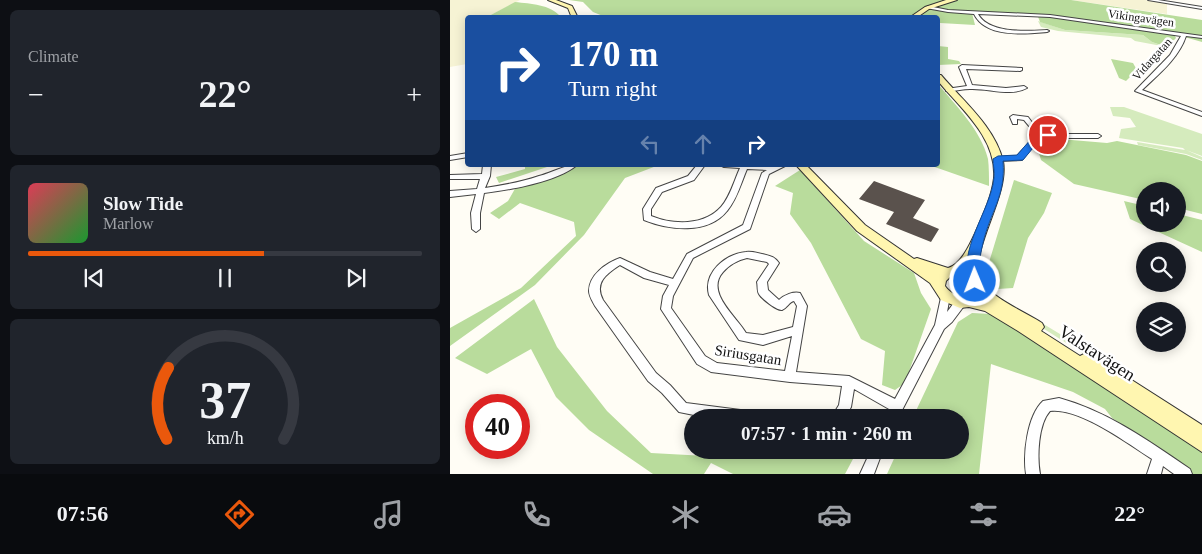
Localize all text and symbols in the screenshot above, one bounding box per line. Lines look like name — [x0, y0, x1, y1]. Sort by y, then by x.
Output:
street label: Vikingavägen — [1107, 6, 1175, 30]
icon: right — [485, 35, 550, 100]
text: 170 m — [568, 35, 658, 74]
street label: Vidargatan — [1129, 35, 1175, 83]
text: Climate — [28, 48, 79, 65]
text: 22° — [198, 73, 252, 115]
text: Turn right — [568, 76, 657, 101]
text: − — [28, 79, 44, 110]
text: + — [406, 79, 422, 110]
pin — [1027, 114, 1069, 156]
icon: arrive — [1034, 121, 1062, 149]
icon: left — [636, 130, 664, 158]
icon: ahead — [689, 130, 717, 158]
icon: right — [742, 130, 770, 158]
map controls — [1136, 182, 1186, 352]
button: sound — [1136, 182, 1186, 232]
text: Slow Tide — [103, 193, 183, 214]
text: Marlow — [103, 215, 154, 232]
button: search — [1136, 242, 1186, 292]
position arrow — [948, 254, 1000, 306]
icon: previous — [80, 264, 108, 292]
icon: pause — [211, 264, 239, 292]
icon: next — [342, 264, 370, 292]
button: layers — [1136, 302, 1186, 352]
street label: Valstavägen — [1055, 321, 1139, 385]
street label: Siriusgatan — [713, 342, 783, 368]
text: 37 — [199, 372, 251, 429]
speed limit sign: 40 — [465, 394, 530, 459]
text: 07:57 · 1 min · 260 m — [741, 423, 912, 444]
text: km/h — [207, 428, 243, 448]
icon: directions — [222, 497, 257, 532]
icon: music — [371, 497, 406, 532]
icon: phone — [519, 497, 554, 532]
icon: climate — [668, 497, 703, 532]
icon: car — [817, 497, 852, 532]
icon: filters — [966, 497, 1001, 532]
text: 07:56 — [57, 501, 108, 526]
text: 22° — [1114, 501, 1145, 526]

